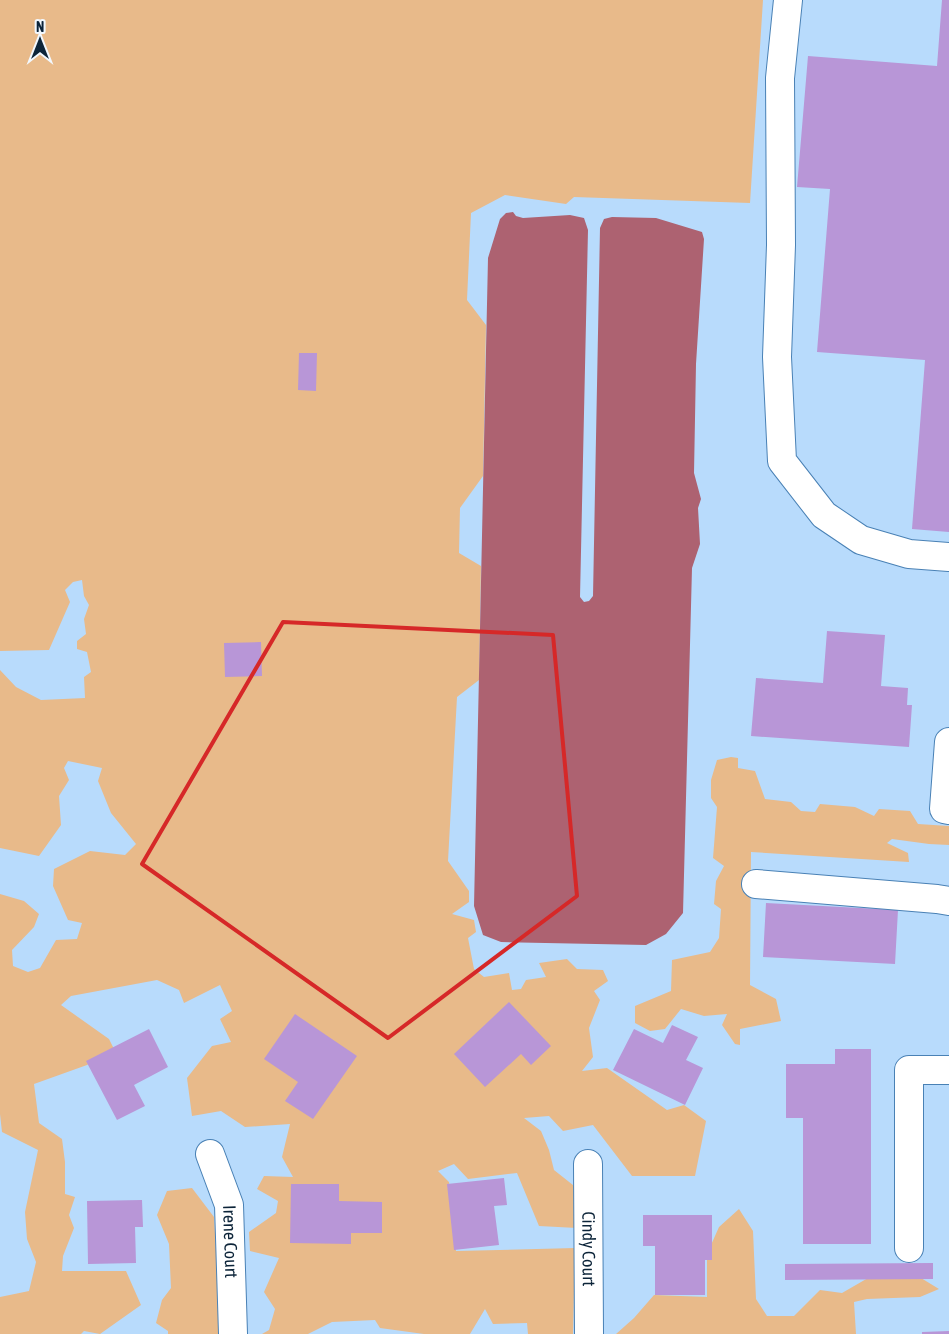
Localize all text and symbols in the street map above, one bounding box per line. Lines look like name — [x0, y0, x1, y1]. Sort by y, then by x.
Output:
north arrow — [15, 15, 65, 65]
text: N — [36, 19, 44, 35]
street label: Irene Court — [219, 1205, 242, 1278]
street label: Cindy Court — [578, 1211, 600, 1287]

